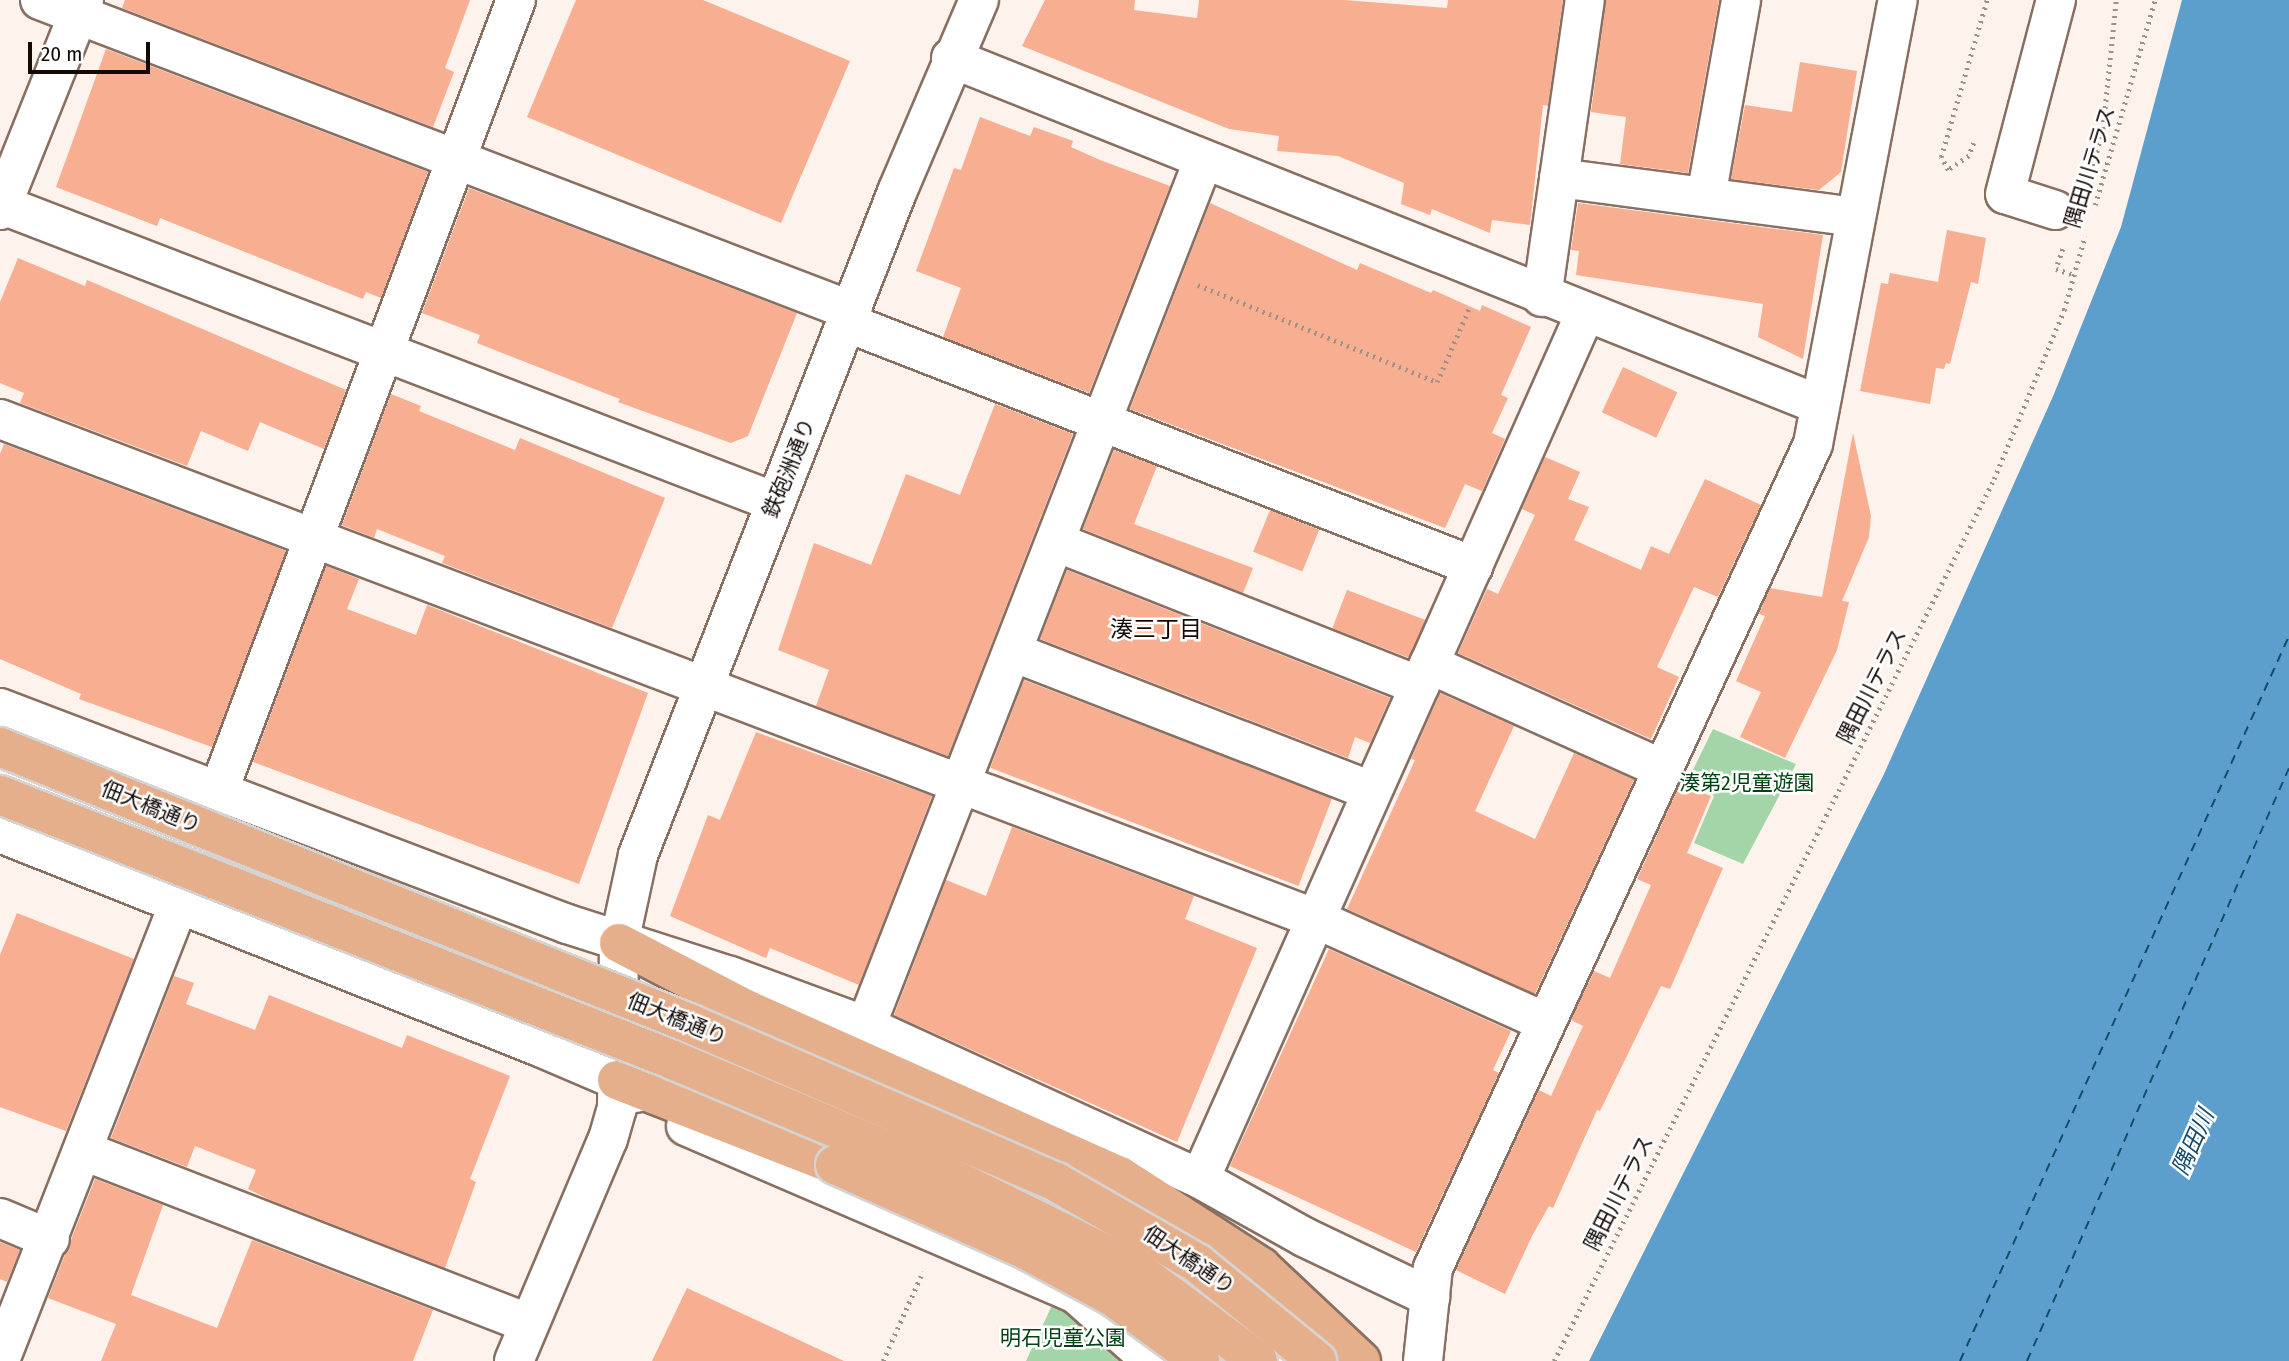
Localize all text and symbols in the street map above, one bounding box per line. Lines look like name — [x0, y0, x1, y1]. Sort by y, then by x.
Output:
scale bar — [32, 28, 154, 72]
text: 20 m — [41, 41, 82, 67]
street label: 隅田川テラス — [2060, 103, 2120, 231]
street label: 鉄砲洲通り — [758, 415, 820, 521]
district label: 湊三丁目 — [1110, 615, 1202, 643]
street label: 隅田川テラス — [1832, 624, 1912, 748]
park label: 湊第2児童遊園 — [1679, 770, 1815, 796]
street label: 佃大橋通り — [98, 776, 204, 838]
street label: 佃大橋通り — [624, 988, 730, 1050]
water label: 隅田川 — [2166, 1105, 2220, 1179]
street label: 隅田川テラス — [1579, 1131, 1659, 1255]
street label: 佃大橋通り — [1138, 1220, 1240, 1300]
park label: 明石児童公園 — [1000, 1325, 1126, 1351]

